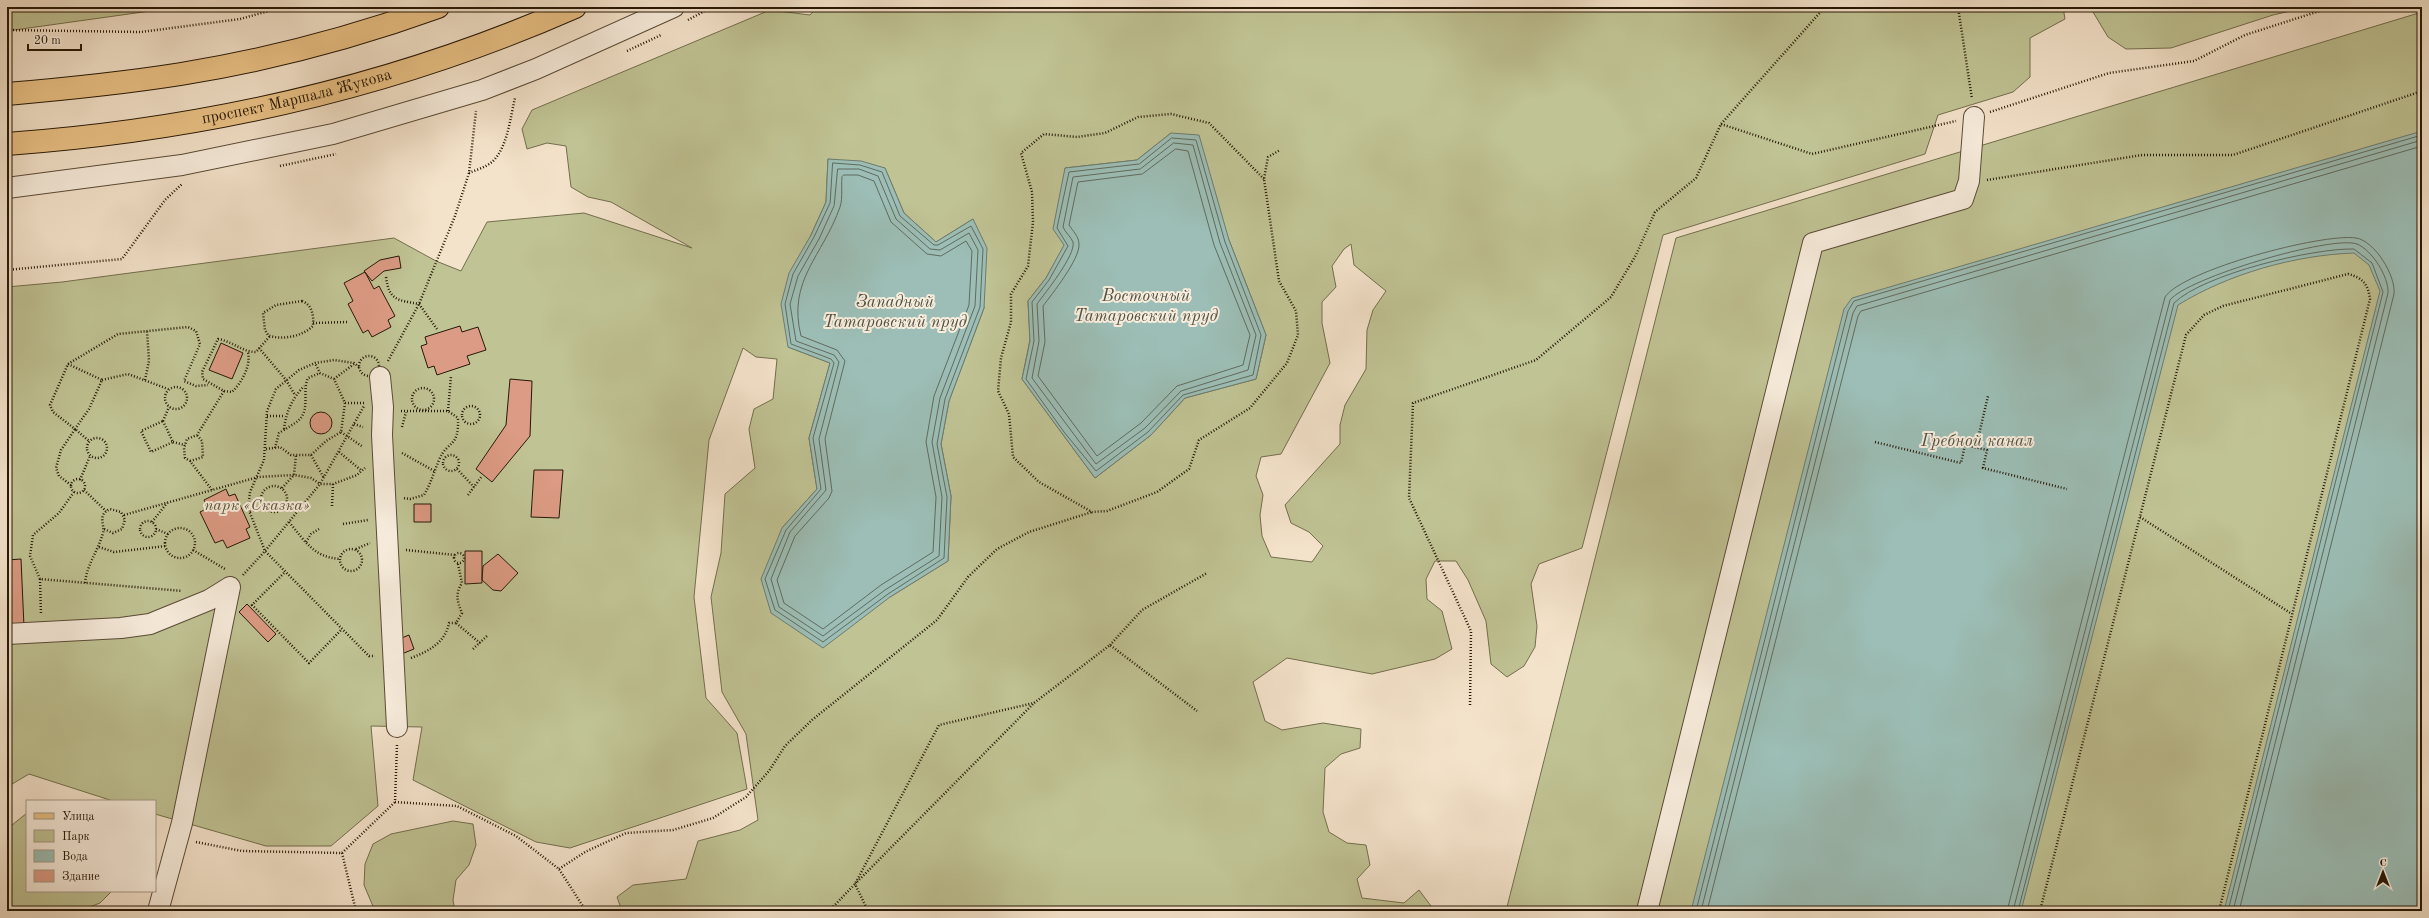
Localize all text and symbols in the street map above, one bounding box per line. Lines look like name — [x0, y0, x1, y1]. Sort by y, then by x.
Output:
scale bar — [28, 26, 81, 52]
text: 20 m — [34, 35, 61, 47]
street label: проспект Маршала Жукова — [201, 67, 394, 128]
water label: Восточный Татаровский пруд — [1074, 288, 1218, 325]
water label: Западный Татаровский пруд — [823, 293, 967, 331]
water label: Гребной канал — [1920, 433, 2033, 450]
park label: парк «Сказка» — [204, 498, 310, 514]
legend — [26, 800, 156, 892]
text: Улица — [62, 811, 95, 823]
text: Парк — [62, 831, 90, 843]
text: Вода — [62, 851, 88, 863]
north arrow — [2363, 852, 2403, 892]
text: С — [2379, 858, 2387, 869]
text: Здание — [62, 871, 100, 883]

